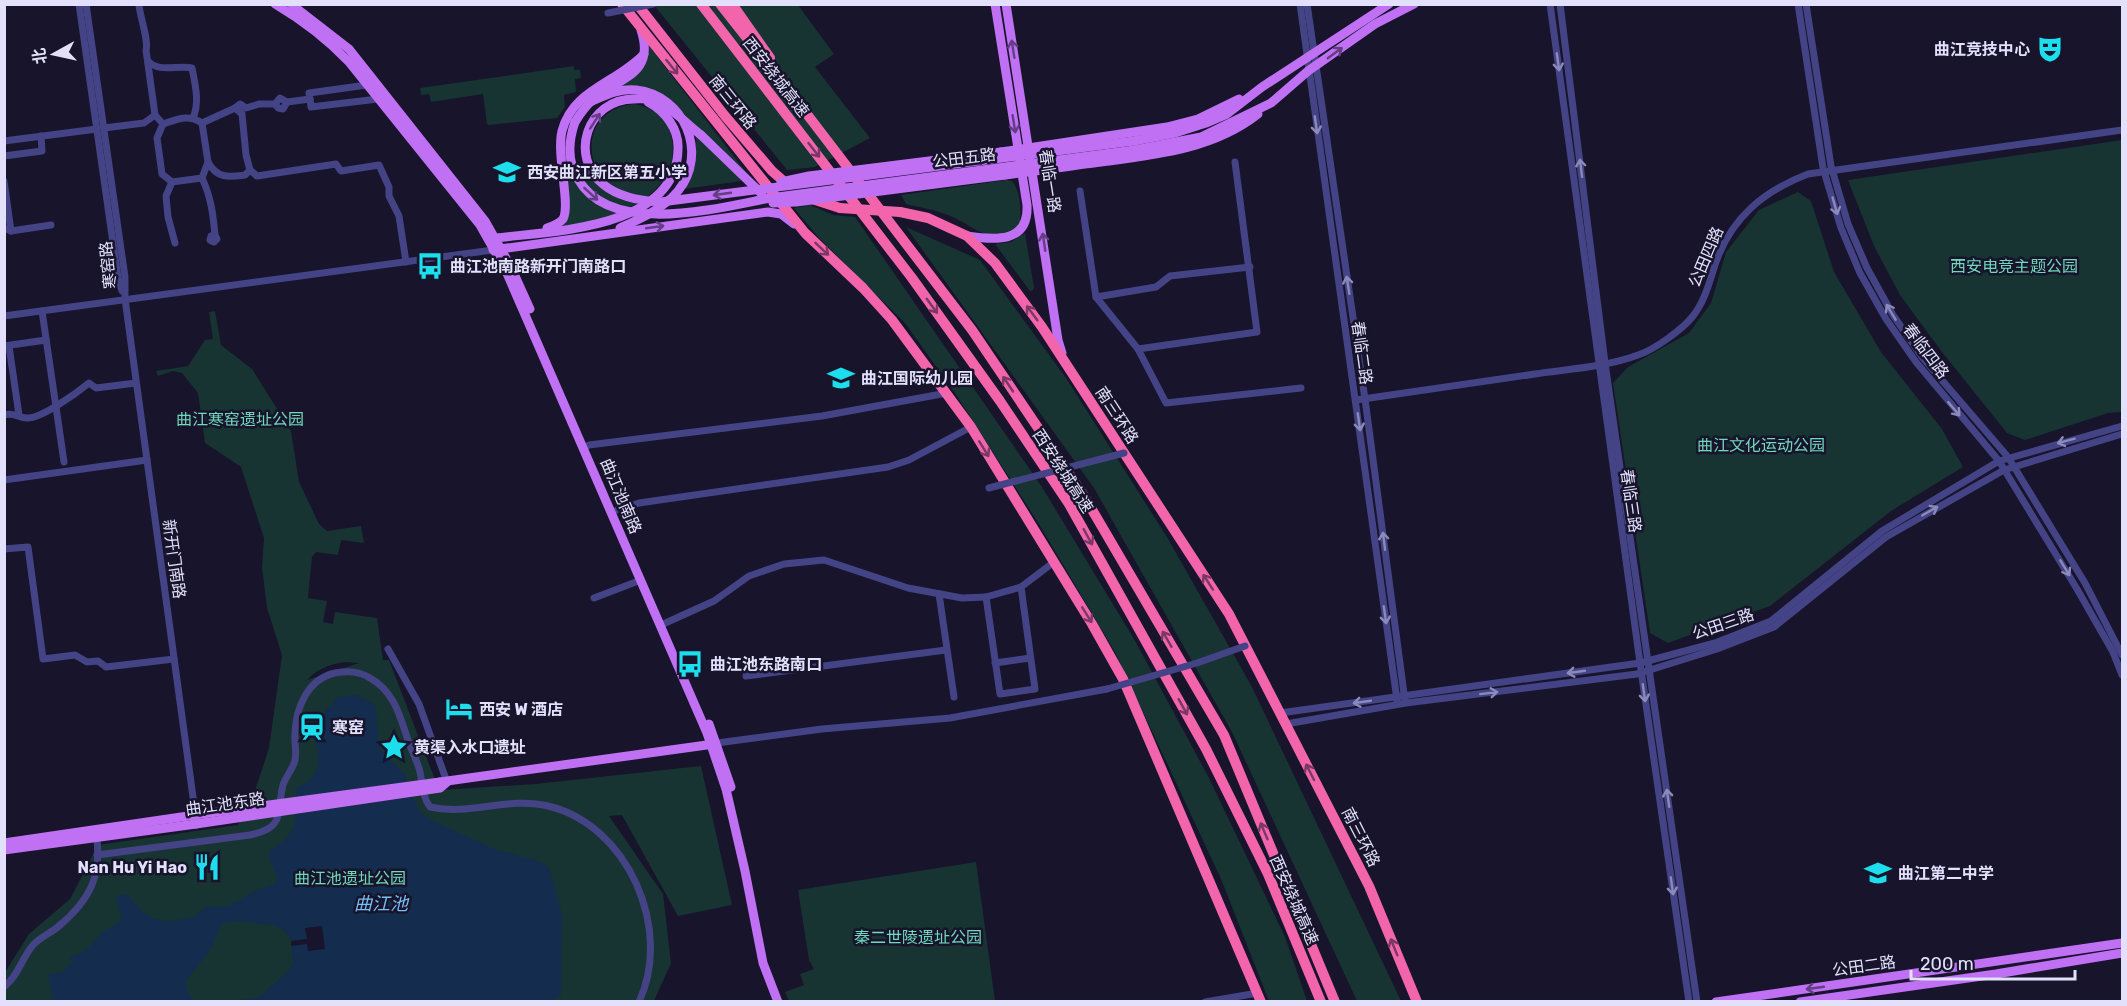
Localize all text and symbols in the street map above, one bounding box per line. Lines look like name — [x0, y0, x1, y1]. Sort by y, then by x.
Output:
north arrow — [24, 24, 84, 84]
street label: 西安绕城高速 — [739, 33, 813, 121]
theatre icon: 曲江竞技中心 — [2035, 34, 2065, 64]
one-way arrow — [1008, 40, 1019, 60]
place label: 曲江竞技中心 — [1934, 40, 2030, 59]
one-way arrow — [1326, 46, 1342, 59]
text: 北 — [29, 47, 50, 65]
one-way arrow — [1553, 52, 1564, 72]
one-way arrow — [665, 58, 678, 74]
street label: 南三环路 — [705, 71, 761, 133]
one-way arrow — [588, 112, 601, 129]
one-way arrow — [1009, 114, 1020, 134]
one-way arrow — [1311, 114, 1322, 134]
one-way arrow — [808, 142, 821, 158]
street label: 公田五路 — [931, 145, 997, 171]
street label: 春临一路 — [1036, 148, 1064, 214]
school or university icon: 西安曲江新区第五小学 — [492, 157, 522, 187]
one-way arrow — [1575, 159, 1586, 179]
place label: 西安曲江新区第五小学 — [527, 163, 687, 182]
one-way arrow — [583, 187, 598, 201]
one-way arrow — [712, 188, 732, 199]
one-way arrow — [1829, 197, 1841, 216]
one-way arrow — [645, 221, 664, 232]
street label: 公田四路 — [1685, 224, 1727, 290]
one-way arrow — [1039, 232, 1050, 252]
street label: 寒窑路 — [96, 240, 120, 290]
one-way arrow — [815, 242, 830, 257]
bus stop icon: 曲江池南路新开门南路口 — [415, 251, 445, 281]
place label: 曲江池南路新开门南路口 — [450, 257, 626, 276]
park label: 西安电竞主题公园 — [1950, 257, 2078, 276]
one-way arrow — [1343, 276, 1354, 296]
one-way arrow — [926, 297, 938, 313]
one-way arrow — [1885, 304, 1897, 321]
one-way arrow — [1026, 306, 1038, 322]
street label: 春临二路 — [1348, 320, 1376, 386]
street label: 春临四路 — [1899, 320, 1953, 382]
school or university icon: 曲江国际幼儿园 — [826, 363, 856, 393]
place label: 曲江国际幼儿园 — [861, 369, 973, 388]
one-way arrow — [1002, 377, 1014, 393]
street label: 南三环路 — [1092, 383, 1142, 447]
one-way arrow — [1947, 401, 1961, 416]
park label: 曲江寒窑遗址公园 — [176, 410, 304, 429]
one-way arrow — [1353, 411, 1364, 431]
street label: 西安绕城高速 — [1029, 426, 1097, 516]
park label: 曲江文化运动公园 — [1697, 436, 1825, 455]
one-way arrow — [2057, 436, 2076, 448]
one-way arrow — [979, 440, 991, 457]
street label: 曲江池南路 — [597, 455, 645, 537]
street label: 春临三路 — [1617, 468, 1645, 534]
one-way arrow — [1921, 505, 1938, 517]
street label: 新开门南路 — [159, 518, 189, 600]
one-way arrow — [1082, 528, 1094, 545]
one-way arrow — [1378, 532, 1389, 551]
one-way arrow — [2058, 560, 2071, 577]
one-way arrow — [1202, 574, 1214, 590]
one-way arrow — [1380, 605, 1391, 624]
street label: 公田三路 — [1690, 605, 1756, 643]
one-way arrow — [1081, 606, 1093, 623]
one-way arrow — [1161, 631, 1173, 648]
bus stop icon: 曲江池东路南口 — [675, 649, 705, 679]
place label: 曲江池东路南口 — [710, 655, 822, 674]
one-way arrow — [1566, 666, 1586, 677]
one-way arrow — [1639, 682, 1650, 702]
one-way arrow — [1479, 687, 1499, 698]
hotel icon: 西安 W 酒店 — [444, 694, 474, 724]
one-way arrow — [1352, 697, 1372, 708]
one-way arrow — [1177, 698, 1189, 715]
place label: 西安 W 酒店 — [479, 700, 563, 719]
station icon: 寒窑 — [297, 712, 327, 742]
place label: 寒窑 — [332, 718, 364, 737]
place icon: 黄渠入水口遗址 — [379, 732, 409, 762]
place label: 黄渠入水口遗址 — [414, 738, 526, 757]
one-way arrow — [1304, 763, 1316, 781]
street label: 曲江池东路 — [184, 789, 266, 819]
one-way arrow — [1662, 789, 1673, 809]
street label: 南三环路 — [1338, 804, 1384, 870]
one-way arrow — [1258, 823, 1269, 841]
restaurant icon: Nan Hu Yi Hao — [192, 852, 222, 882]
street label: 西安绕城高速 — [1266, 852, 1322, 948]
place label: Nan Hu Yi Hao — [78, 858, 187, 877]
school or university icon: 曲江第二中学 — [1863, 858, 1893, 888]
place label: 曲江第二中学 — [1898, 864, 1994, 883]
park label: 曲江池遗址公园 — [294, 869, 406, 888]
one-way arrow — [1667, 875, 1678, 895]
water label: 曲江池 — [354, 893, 410, 915]
park label: 秦二世陵遗址公园 — [854, 928, 982, 947]
one-way arrow — [1388, 939, 1399, 957]
scale bar — [1911, 943, 2074, 981]
street label: 公田二路 — [1831, 952, 1897, 980]
text: 200 m — [1920, 953, 1974, 975]
one-way arrow — [1806, 983, 1826, 994]

